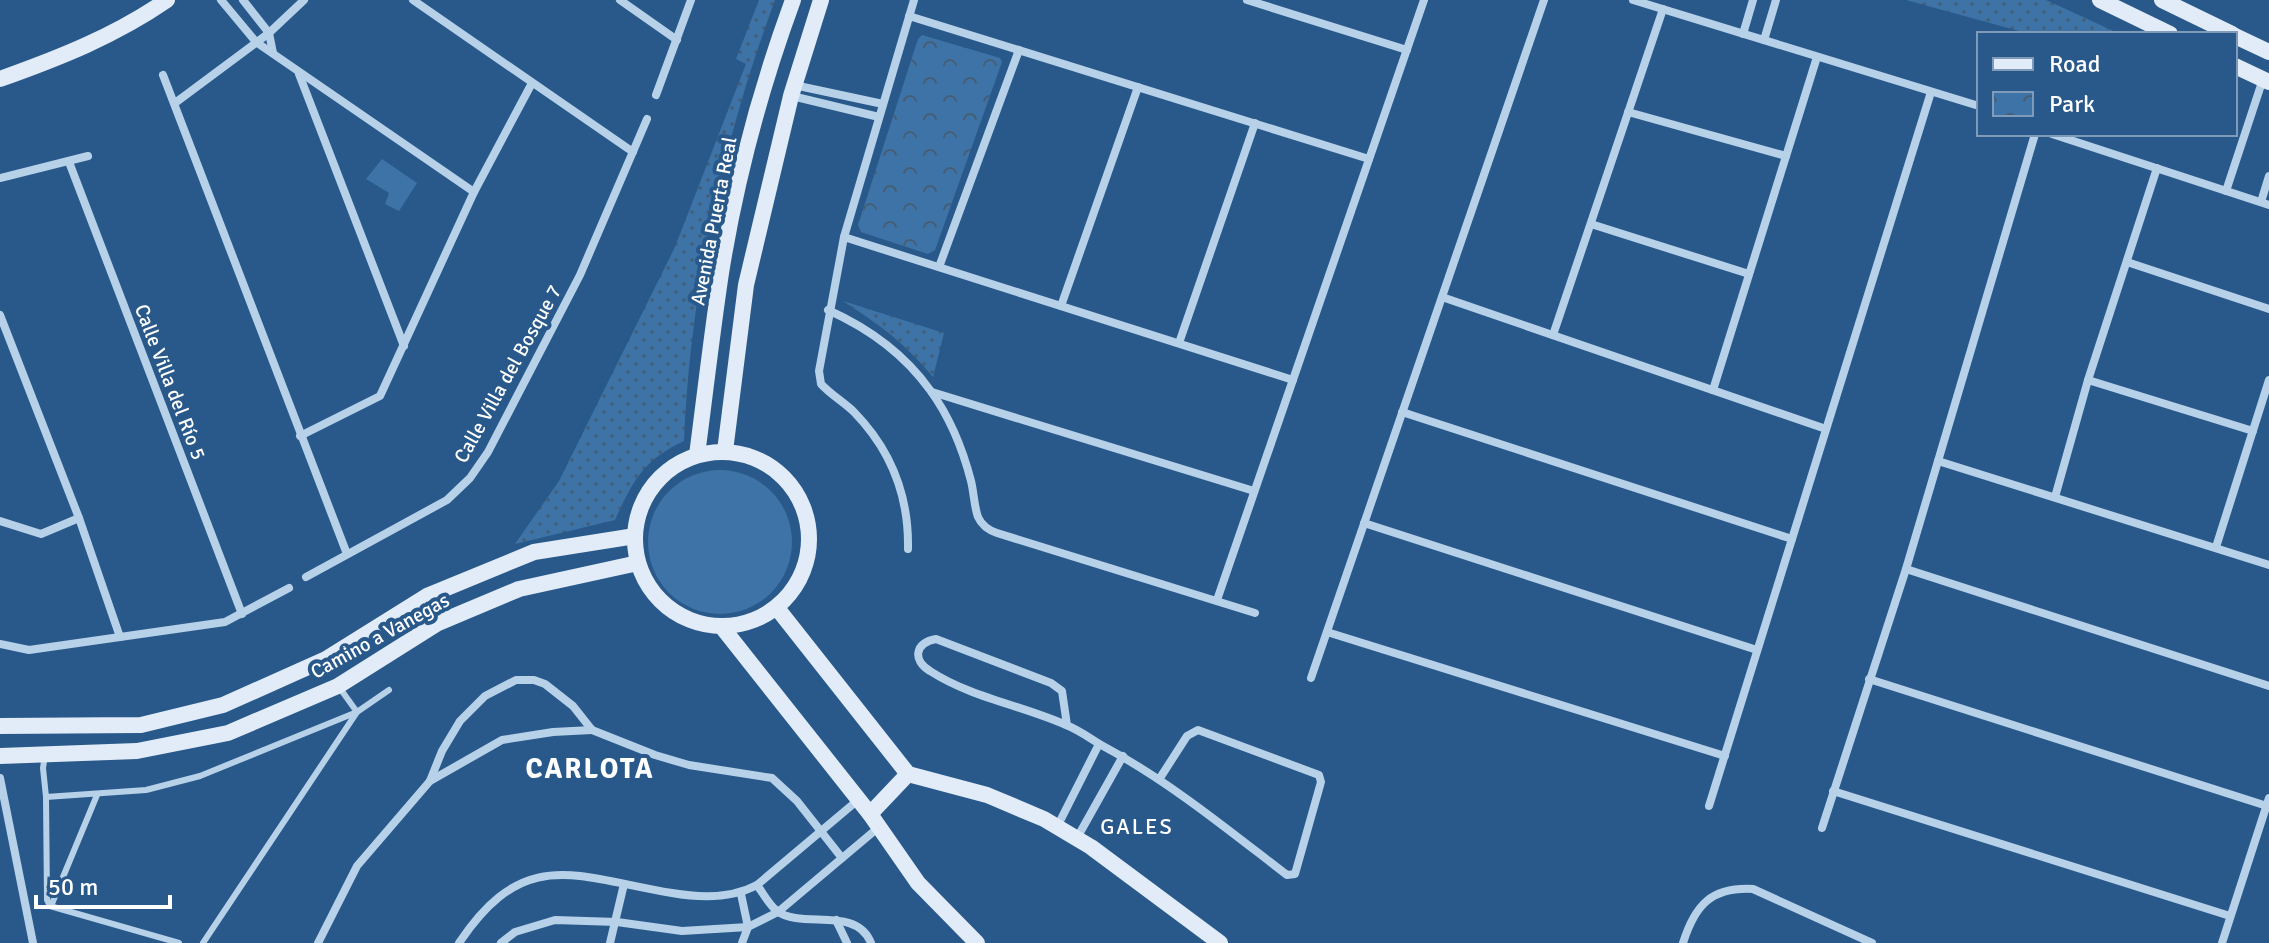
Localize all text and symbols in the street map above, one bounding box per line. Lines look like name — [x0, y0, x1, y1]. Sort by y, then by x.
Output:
legend — [1977, 32, 2237, 136]
text: Road — [2049, 49, 2100, 79]
text: Park — [2049, 89, 2095, 119]
street label: Avenida Puerta Real — [685, 134, 743, 307]
street label: Calle Villa del Bosque 7 — [449, 281, 567, 467]
street label: Calle Villa del Río 5 — [129, 301, 211, 463]
street label: Camino a Vanegas — [306, 587, 454, 684]
district label: CARLOTA — [525, 752, 655, 786]
district label: GALES — [1100, 813, 1174, 840]
scale bar — [36, 859, 170, 909]
text: 50 m — [48, 872, 98, 902]

